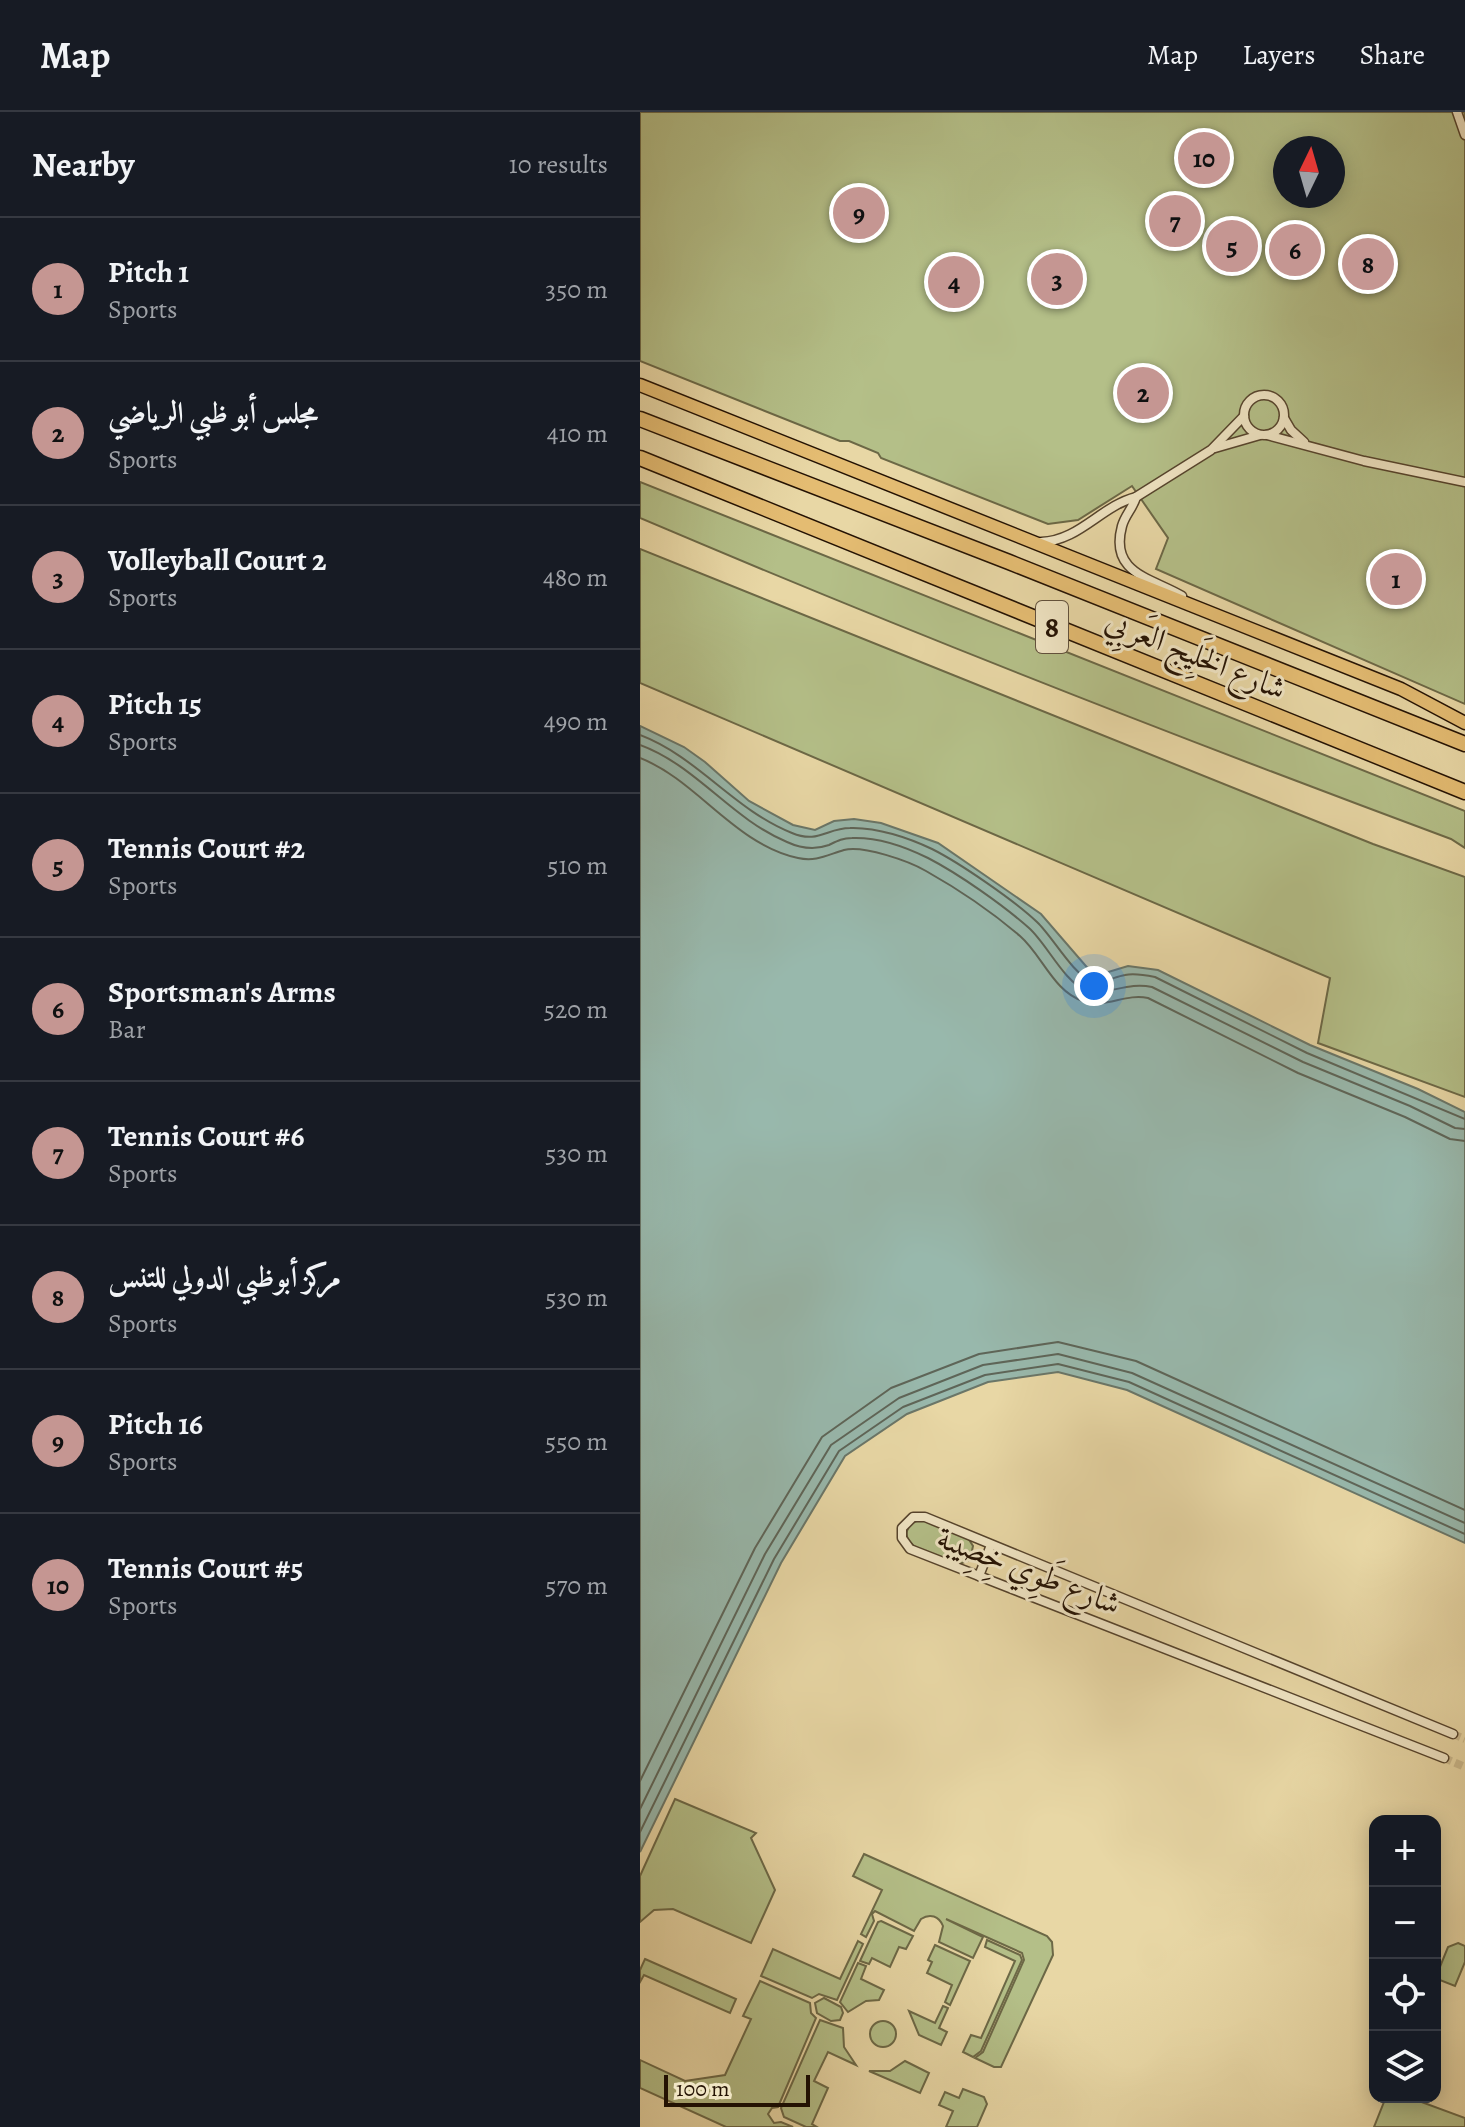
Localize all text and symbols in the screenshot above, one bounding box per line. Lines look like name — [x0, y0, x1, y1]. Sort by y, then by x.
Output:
text: Map — [40, 29, 110, 81]
text: Map — [1147, 36, 1198, 74]
text: Layers — [1242, 36, 1315, 74]
text: Share — [1359, 36, 1425, 74]
pin: 10 — [1178, 128, 1230, 188]
north arrow — [1273, 136, 1345, 208]
text: Nearby — [32, 141, 135, 188]
text: 10 results — [509, 147, 608, 182]
pin: 9 — [833, 183, 885, 243]
pin: 7 — [1149, 191, 1201, 251]
pin: 5 — [1206, 216, 1258, 276]
pin: 6 — [1269, 220, 1321, 280]
pin: 8 — [1342, 234, 1394, 294]
pin: 3 — [1031, 249, 1083, 309]
text: Pitch 1 — [108, 252, 189, 292]
pin: 4 — [928, 252, 980, 312]
text: 1 — [53, 272, 63, 307]
text: 350 m — [545, 272, 608, 307]
text: Sports — [108, 292, 177, 327]
pin: 2 — [1117, 363, 1169, 423]
text: مجلس أبو ظبي الرياضي — [108, 393, 318, 433]
text: 2 — [52, 416, 64, 451]
text: 410 m — [547, 416, 608, 451]
text: Sports — [108, 442, 177, 477]
text: Volleyball Court 2 — [108, 540, 326, 580]
pin: 1 — [1370, 549, 1422, 609]
text: 3 — [52, 560, 64, 595]
text: 480 m — [543, 560, 608, 595]
text: Sports — [108, 580, 177, 615]
street label: شارع الخَلِيج العَربِي — [1096, 597, 1293, 717]
road number: 8 — [1036, 601, 1068, 653]
text: Pitch 15 — [108, 684, 202, 724]
text: 4 — [52, 704, 64, 739]
text: 490 m — [544, 704, 608, 739]
text: Sports — [108, 724, 177, 759]
text: Tennis Court #2 — [108, 828, 305, 868]
text: 5 — [52, 848, 64, 883]
text: 510 m — [547, 848, 608, 883]
text: Sports — [108, 868, 177, 903]
your location — [1074, 966, 1114, 1006]
text: Sportsman's Arms — [108, 972, 336, 1012]
text: 6 — [52, 992, 64, 1027]
text: 520 m — [544, 992, 608, 1027]
text: Bar — [108, 1012, 146, 1047]
text: Tennis Court #6 — [108, 1116, 305, 1156]
text: 7 — [52, 1136, 64, 1171]
text: 530 m — [545, 1136, 608, 1171]
text: Sports — [108, 1156, 177, 1191]
text: مركز أبوظبي الدولي للتنس — [108, 1257, 341, 1297]
text: 8 — [52, 1280, 64, 1315]
text: 530 m — [545, 1280, 608, 1315]
text: Sports — [108, 1306, 177, 1341]
text: Pitch 16 — [108, 1404, 203, 1444]
text: 9 — [52, 1424, 64, 1459]
text: 550 m — [545, 1424, 608, 1459]
text: Sports — [108, 1444, 177, 1479]
street label: شارع طَوِي خِصِيبة — [929, 1514, 1128, 1630]
text: Tennis Court #5 — [108, 1548, 303, 1588]
text: 10 — [47, 1568, 69, 1603]
text: 570 m — [545, 1568, 608, 1603]
text: Sports — [108, 1588, 177, 1623]
map controls — [1369, 1815, 1441, 2103]
button: + — [1369, 1815, 1441, 1887]
button: − — [1369, 1887, 1441, 1959]
button: locate — [1369, 1959, 1441, 2031]
button: layers — [1369, 2031, 1441, 2103]
scale bar — [664, 2071, 810, 2107]
text: 100 m — [676, 2074, 730, 2104]

